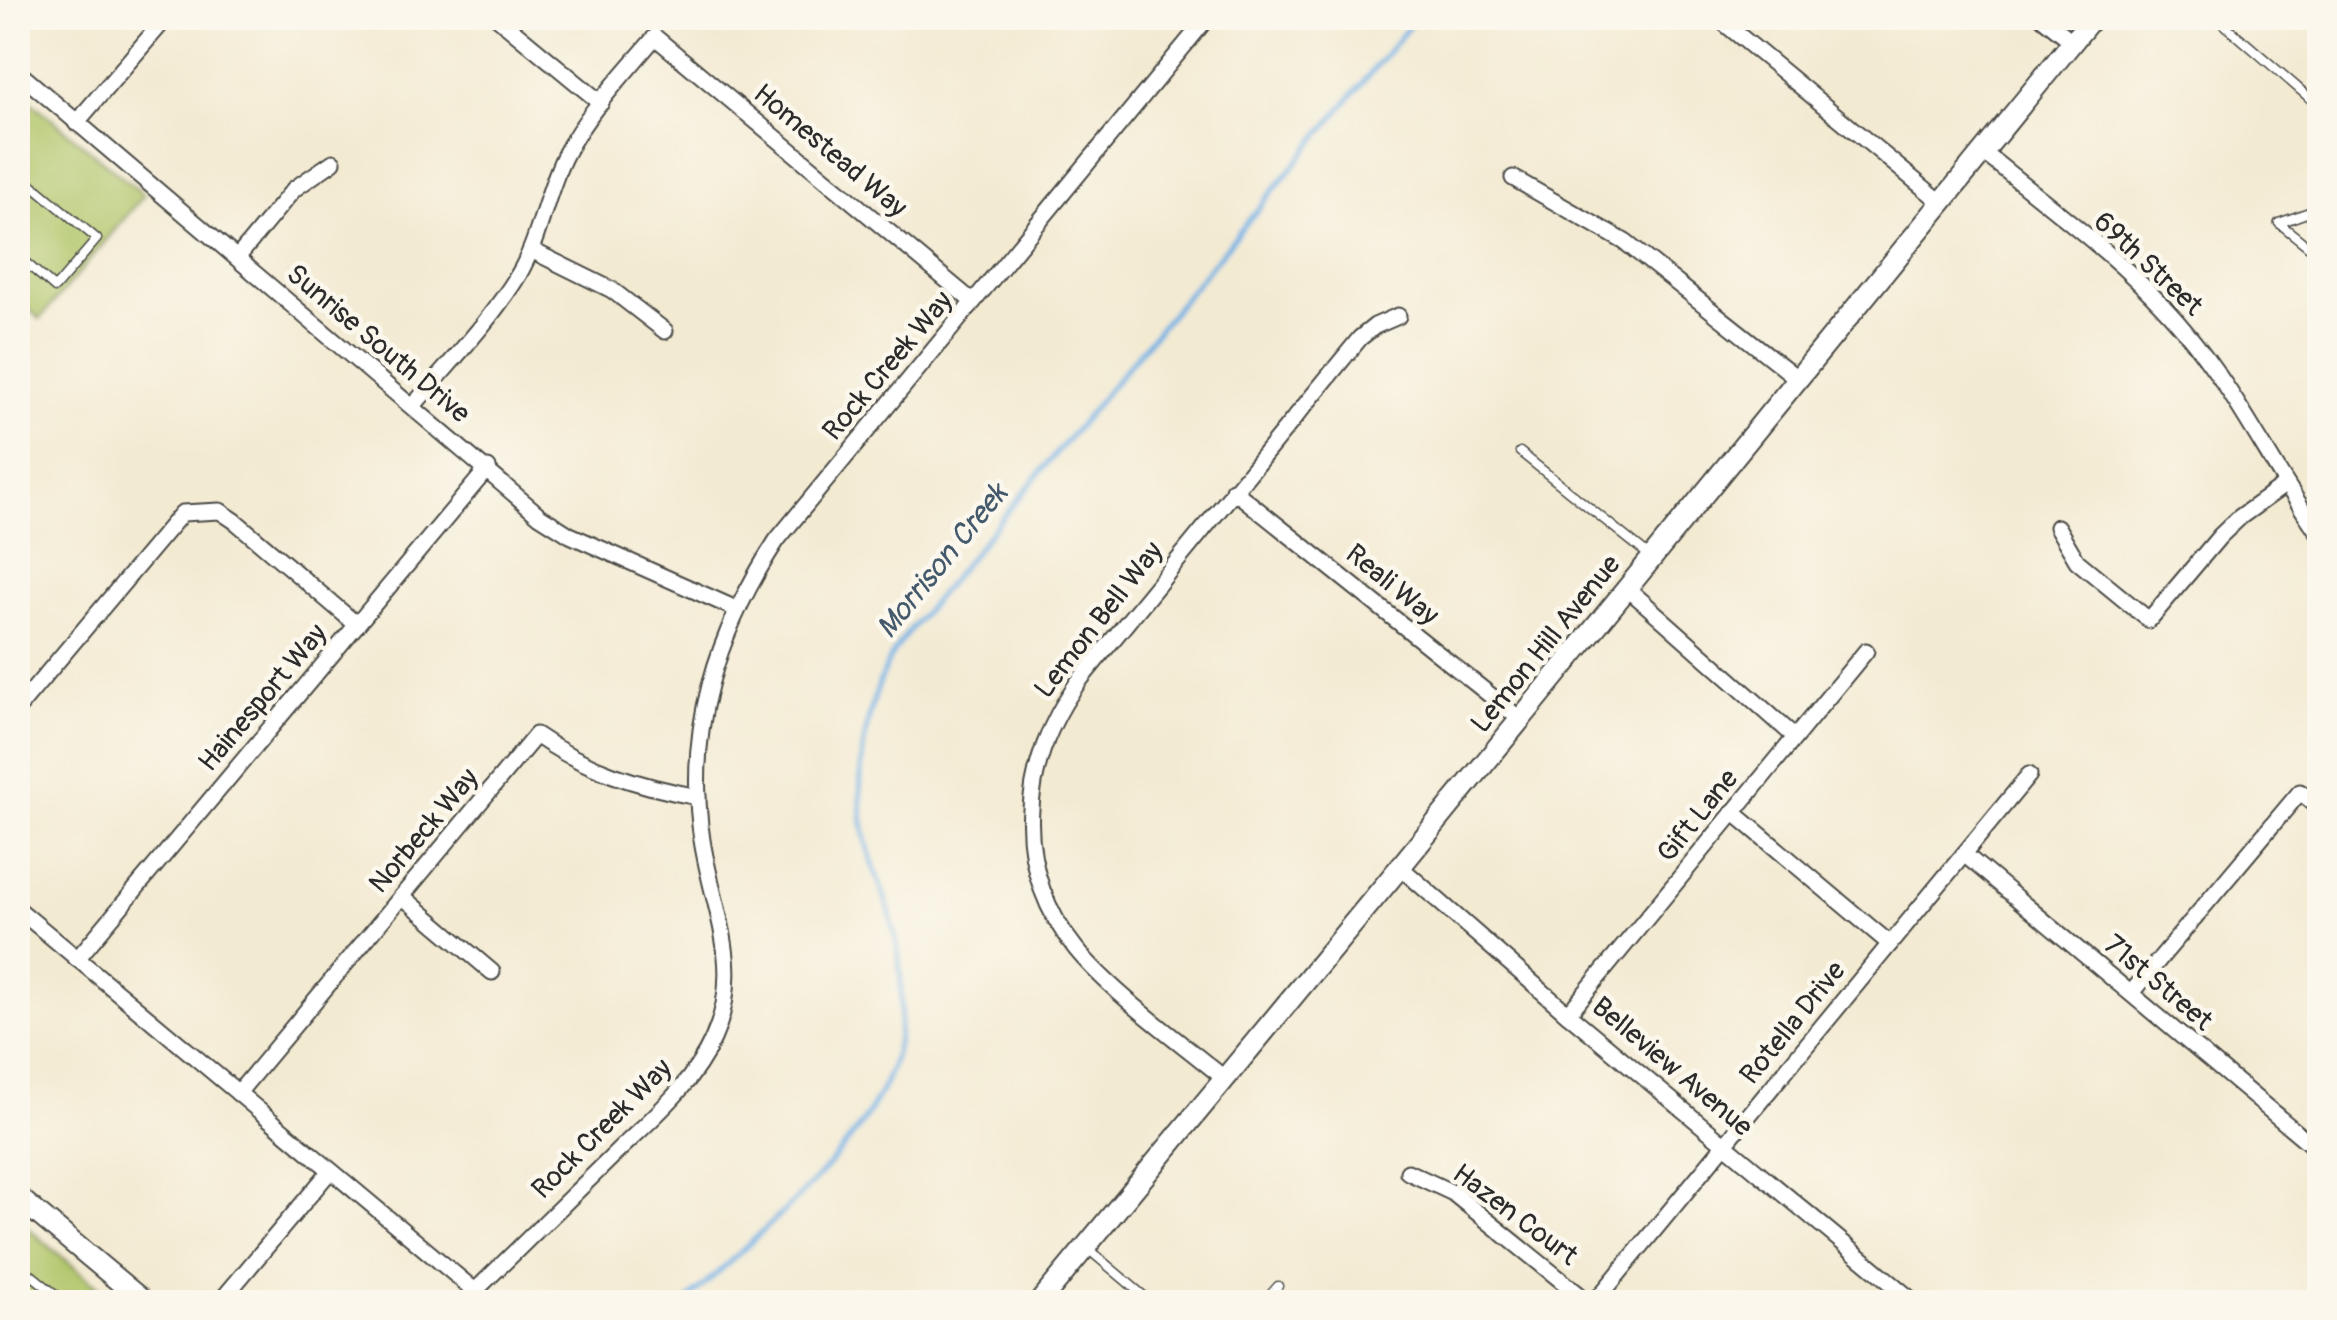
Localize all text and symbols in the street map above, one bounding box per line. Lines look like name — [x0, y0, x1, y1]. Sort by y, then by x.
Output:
street label: Homestead Way — [746, 77, 914, 225]
street label: 69th Street — [2086, 204, 2211, 324]
street label: Sunrise South Drive — [279, 257, 477, 431]
street label: Rock Creek Way — [815, 284, 961, 448]
water label: Morrison Creek — [869, 474, 1017, 646]
street label: Lemon Bell Way — [1027, 535, 1171, 705]
street label: Reali Way — [1338, 537, 1446, 633]
street label: Lemon Hill Avenue — [1463, 548, 1629, 740]
street label: Hainesport Way — [191, 617, 335, 779]
street label: Norbeck Way — [362, 761, 486, 901]
street label: Gift Lane — [1650, 762, 1746, 870]
street label: 71st Street — [2096, 927, 2220, 1039]
street label: Rotella Drive — [1733, 954, 1853, 1092]
street label: Belleview Avenue — [1584, 990, 1760, 1145]
street label: Rock Creek Way — [525, 1051, 680, 1206]
street label: Hazen Court — [1445, 1156, 1585, 1274]

